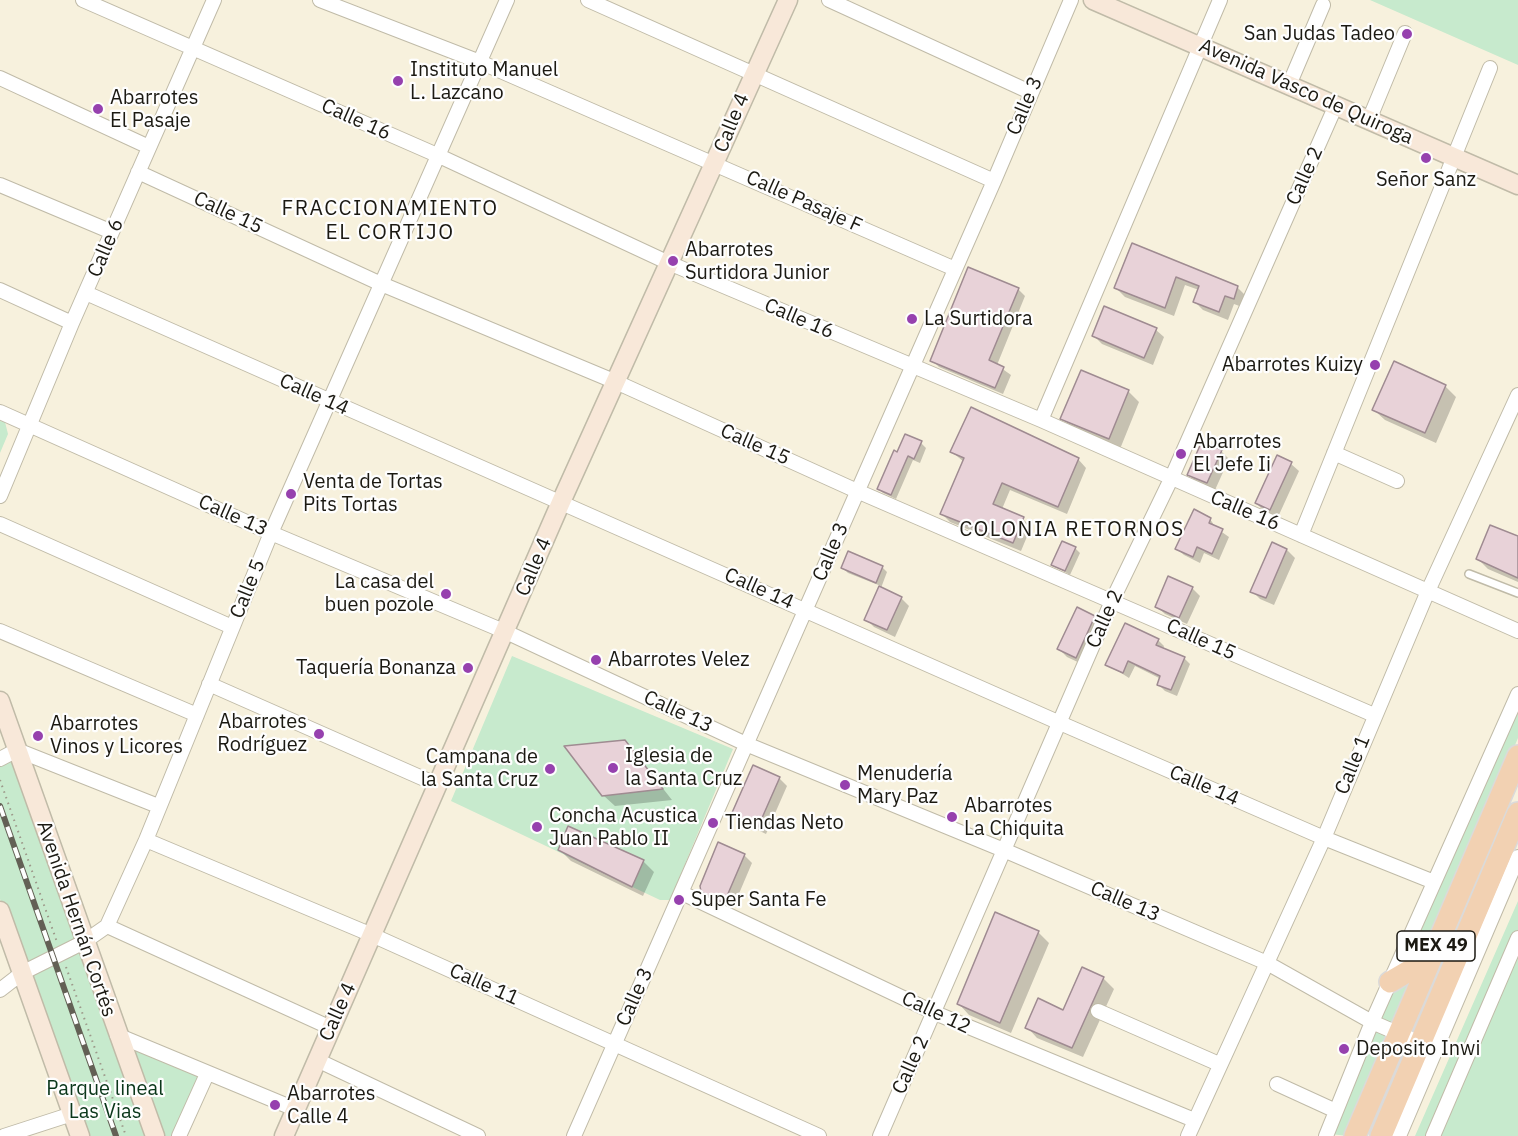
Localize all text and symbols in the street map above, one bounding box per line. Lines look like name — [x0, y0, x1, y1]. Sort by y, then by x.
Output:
place label: San Judas Tadeo — [1244, 22, 1395, 46]
marker: San Judas Tadeo — [1400, 27, 1414, 41]
street label: Avenida Vasco de Quiroga — [1195, 34, 1417, 150]
place label: Instituto Manuel L. Lazcano — [410, 58, 558, 105]
street label: Calle 3 — [1002, 73, 1048, 139]
marker: Instituto Manuel L. Lazcano — [391, 74, 405, 88]
place label: Abarrotes El Pasaje — [110, 86, 199, 133]
street label: Calle 4 — [709, 90, 755, 156]
street label: Calle 16 — [318, 94, 394, 146]
marker: Abarrotes El Pasaje — [91, 102, 105, 116]
street label: Calle 2 — [1282, 143, 1328, 209]
marker: Señor Sanz — [1419, 151, 1433, 165]
street label: Calle Pasaje F — [742, 166, 866, 238]
place label: Señor Sanz — [1376, 168, 1476, 192]
street label: Calle 15 — [190, 187, 266, 239]
district label: FRACCIONAMIENTO EL CORTIJO — [281, 196, 499, 246]
street label: Calle 6 — [83, 215, 129, 281]
place label: Abarrotes Surtidora Junior — [685, 238, 829, 285]
marker: Abarrotes Surtidora Junior — [666, 254, 680, 268]
street label: Calle 16 — [760, 294, 838, 344]
place label: La Surtidora — [924, 307, 1033, 331]
marker: La Surtidora — [905, 312, 919, 326]
place label: Abarrotes Kuizy — [1222, 353, 1363, 377]
marker: Abarrotes Kuizy — [1368, 358, 1382, 372]
street label: Calle 14 — [276, 369, 352, 421]
street label: Calle 15 — [717, 419, 793, 471]
place label: Abarrotes El Jefe Ii — [1193, 430, 1282, 477]
marker: Abarrotes El Jefe Ii — [1174, 447, 1188, 461]
place label: Venta de Tortas Pits Tortas — [303, 470, 443, 517]
street label: Calle 16 — [1206, 486, 1284, 536]
marker: Venta de Tortas Pits Tortas — [284, 487, 298, 501]
street label: Calle 13 — [195, 490, 271, 542]
district label: COLONIA RETORNOS — [959, 517, 1185, 543]
street label: Calle 3 — [808, 519, 854, 585]
street label: Calle 4 — [511, 534, 557, 600]
street label: Calle 5 — [225, 556, 271, 622]
street label: Calle 14 — [721, 563, 797, 615]
place label: La casa del buen pozole — [325, 570, 434, 617]
street label: Calle 2 — [1082, 586, 1128, 652]
marker: La casa del buen pozole — [439, 587, 453, 601]
street label: Calle 15 — [1163, 614, 1239, 666]
place label: Abarrotes Velez — [608, 648, 749, 672]
marker: Abarrotes Velez — [589, 653, 603, 667]
place label: Taquería Bonanza — [296, 656, 456, 680]
marker: Taquería Bonanza — [461, 661, 475, 675]
street label: Calle 13 — [640, 686, 716, 738]
place label: Abarrotes Rodríguez — [217, 710, 307, 757]
place label: Abarrotes Vinos y Licores — [50, 712, 183, 759]
marker: Abarrotes Rodríguez — [312, 727, 326, 741]
marker: Abarrotes Vinos y Licores — [31, 729, 45, 743]
street label: Calle 1 — [1330, 732, 1376, 798]
place label: Iglesia de la Santa Cruz — [625, 744, 742, 791]
place label: Campana de la Santa Cruz — [421, 745, 538, 792]
marker: Iglesia de la Santa Cruz — [606, 761, 620, 775]
street label: Calle 14 — [1165, 761, 1243, 811]
marker: Campana de la Santa Cruz — [543, 762, 557, 776]
place label: Menudería Mary Paz — [857, 762, 953, 809]
marker: Menudería Mary Paz — [838, 778, 852, 792]
place label: Abarrotes La Chiquita — [964, 794, 1064, 841]
place label: Concha Acustica Juan Pablo II — [549, 804, 697, 851]
marker: Abarrotes La Chiquita — [945, 810, 959, 824]
place label: Tiendas Neto — [725, 811, 844, 835]
marker: Tiendas Neto — [706, 816, 720, 830]
street label: Avenida Hernán Cortés — [31, 818, 121, 1020]
marker: Concha Acustica Juan Pablo II — [530, 820, 544, 834]
street label: Calle 13 — [1086, 877, 1164, 927]
place label: Super Santa Fe — [691, 888, 826, 912]
marker: Super Santa Fe — [672, 893, 686, 907]
road number: MEX 49 — [1397, 931, 1475, 961]
street label: Calle 11 — [446, 959, 522, 1011]
street label: Calle 3 — [612, 964, 658, 1030]
street label: Calle 4 — [315, 979, 361, 1045]
street label: Calle 12 — [898, 987, 974, 1039]
street label: Calle 2 — [888, 1032, 934, 1098]
place label: Deposito Inwi — [1356, 1037, 1480, 1061]
marker: Deposito Inwi — [1337, 1042, 1351, 1056]
park label: Parque lineal Las Vias — [46, 1077, 164, 1124]
place label: Abarrotes Calle 4 — [287, 1082, 376, 1129]
marker: Abarrotes Calle 4 — [268, 1098, 282, 1112]

